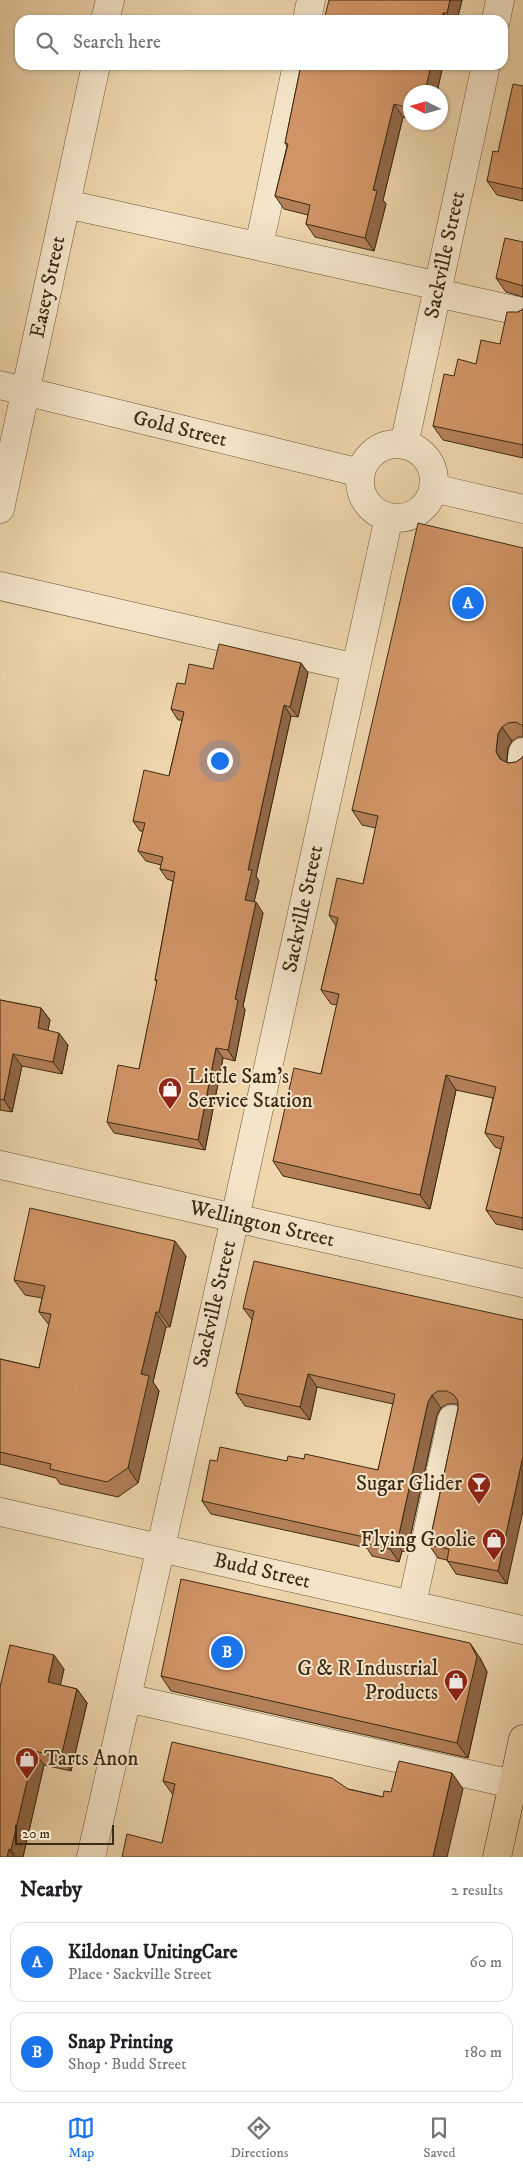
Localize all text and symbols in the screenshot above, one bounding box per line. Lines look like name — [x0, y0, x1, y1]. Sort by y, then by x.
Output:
search box — [15, 15, 508, 70]
icon: search — [33, 29, 61, 57]
text: Search here — [73, 31, 161, 54]
north arrow — [403, 85, 448, 130]
street label: Sackville Street — [419, 189, 471, 321]
street label: Easey Street — [25, 233, 72, 340]
street label: Gold Street — [130, 405, 230, 453]
pin: A — [452, 584, 484, 622]
your location — [207, 748, 233, 774]
street label: Sackville Street — [277, 843, 329, 975]
place label: Little Sam's Service Station — [188, 1064, 313, 1114]
shop icon: Little Sam's Service Station — [157, 1076, 183, 1110]
street label: Wellington Street — [186, 1194, 337, 1253]
street label: Sackville Street — [188, 1238, 242, 1370]
place label: Sugar Glider — [356, 1471, 462, 1497]
bar icon: Sugar Glider — [466, 1471, 492, 1505]
place label: Flying Goolie — [361, 1527, 476, 1553]
shop icon: Flying Goolie — [481, 1527, 507, 1561]
street label: Budd Street — [211, 1547, 313, 1595]
pin: B — [211, 1633, 243, 1671]
place label: G & R Industrial Products — [297, 1656, 439, 1706]
shop icon: G & R Industrial Products — [443, 1668, 469, 1702]
shop icon: Tarts Anon — [14, 1746, 40, 1780]
place label: Tarts Anon — [44, 1746, 138, 1772]
scale bar — [15, 1822, 114, 1845]
text: 20 m — [22, 1825, 50, 1843]
text: Nearby — [20, 1877, 82, 1903]
text: 2 results — [451, 1880, 503, 1900]
text: Kildonan UnitingCare — [68, 1941, 238, 1964]
text: A — [32, 1952, 42, 1972]
text: 60 m — [470, 1952, 502, 1972]
text: Place · Sackville Street — [68, 1964, 212, 1984]
text: Snap Printing — [68, 2031, 173, 2054]
text: B — [32, 2042, 42, 2062]
text: 180 m — [464, 2042, 502, 2062]
text: Shop · Budd Street — [68, 2054, 186, 2074]
tab: Map — [67, 2114, 95, 2162]
tab: Directions — [230, 2114, 288, 2162]
tab: Saved — [423, 2114, 456, 2162]

